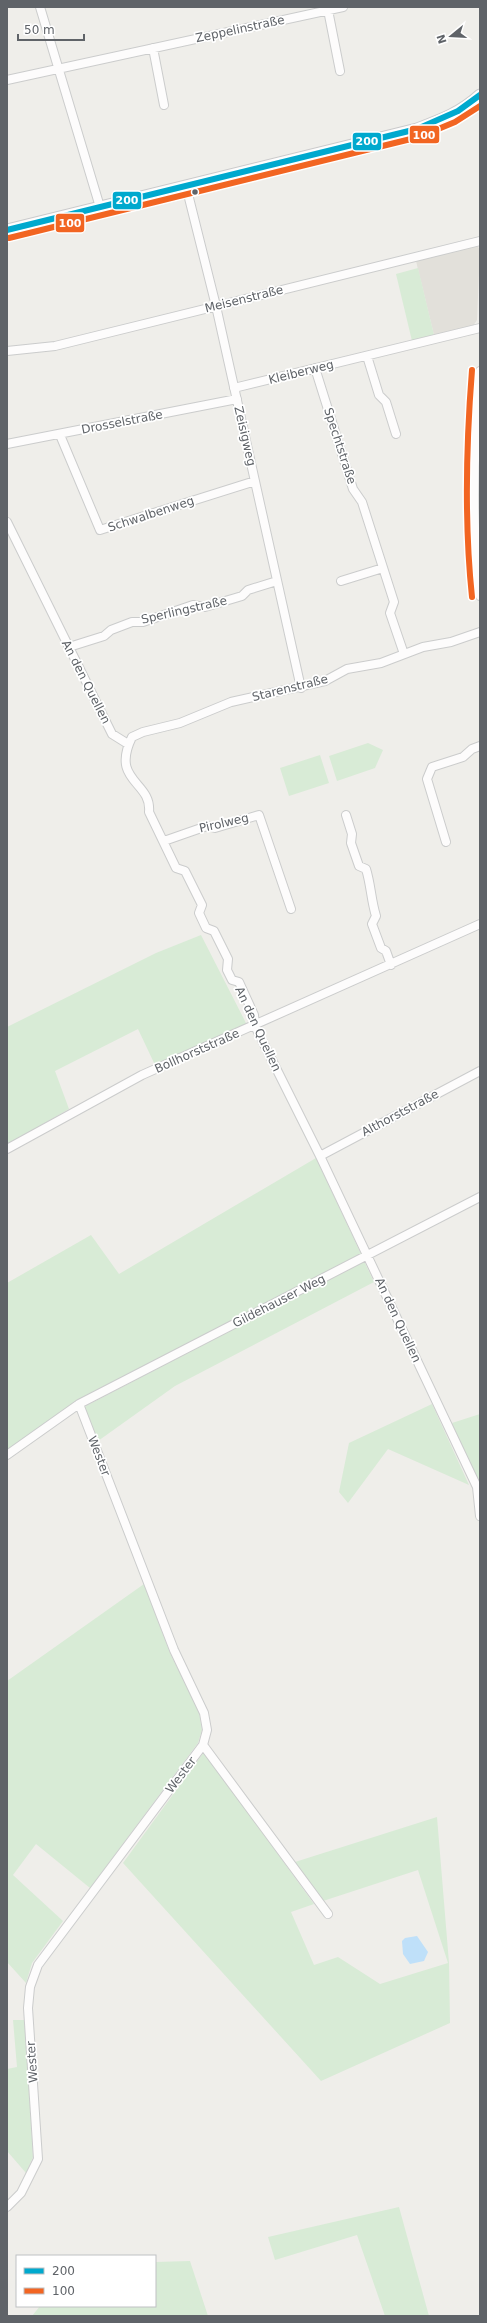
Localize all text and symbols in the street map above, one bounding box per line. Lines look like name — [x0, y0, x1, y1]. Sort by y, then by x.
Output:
street label: Zeppelinstraße — [194, 13, 286, 45]
scale bar — [18, 16, 84, 42]
north arrow — [431, 16, 471, 56]
text: 50 m — [24, 23, 55, 37]
text: N — [434, 33, 450, 45]
line badge: 100 — [409, 125, 440, 144]
text: 100 — [413, 129, 436, 142]
line badge: 200 — [352, 132, 382, 151]
text: 200 — [356, 135, 379, 148]
unlabelled marker — [190, 187, 200, 197]
line badge: 200 — [112, 191, 142, 210]
text: 200 — [116, 194, 139, 207]
line badge: 100 — [55, 213, 85, 233]
text: 100 — [59, 217, 82, 230]
street label: Meisenstraße — [203, 282, 285, 316]
street label: Kleiberweg — [267, 357, 335, 387]
street label: Zeisigweg — [231, 405, 259, 467]
street label: Spechtstraße — [321, 406, 359, 486]
street label: Drosselstraße — [80, 407, 164, 437]
street label: Schwalbenweg — [106, 493, 196, 535]
street label: Sperlingstraße — [140, 593, 228, 627]
street label: An den Quellen — [59, 638, 113, 726]
street label: Starenstraße — [251, 672, 329, 704]
street label: Pirolweg — [198, 811, 250, 835]
street label: An den Quellen — [232, 984, 284, 1074]
street label: Bollhorststraße — [152, 1026, 242, 1076]
street label: Althorststraße — [359, 1087, 441, 1139]
street label: Gildehauser Weg — [230, 1272, 328, 1330]
street label: An den Quellen — [372, 1275, 424, 1365]
street label: Wester — [85, 1434, 113, 1478]
street label: Wester — [163, 1754, 199, 1796]
street label: Wester — [24, 2041, 40, 2083]
legend — [16, 2255, 156, 2307]
text: 200 — [52, 2264, 75, 2278]
text: 100 — [52, 2284, 75, 2298]

